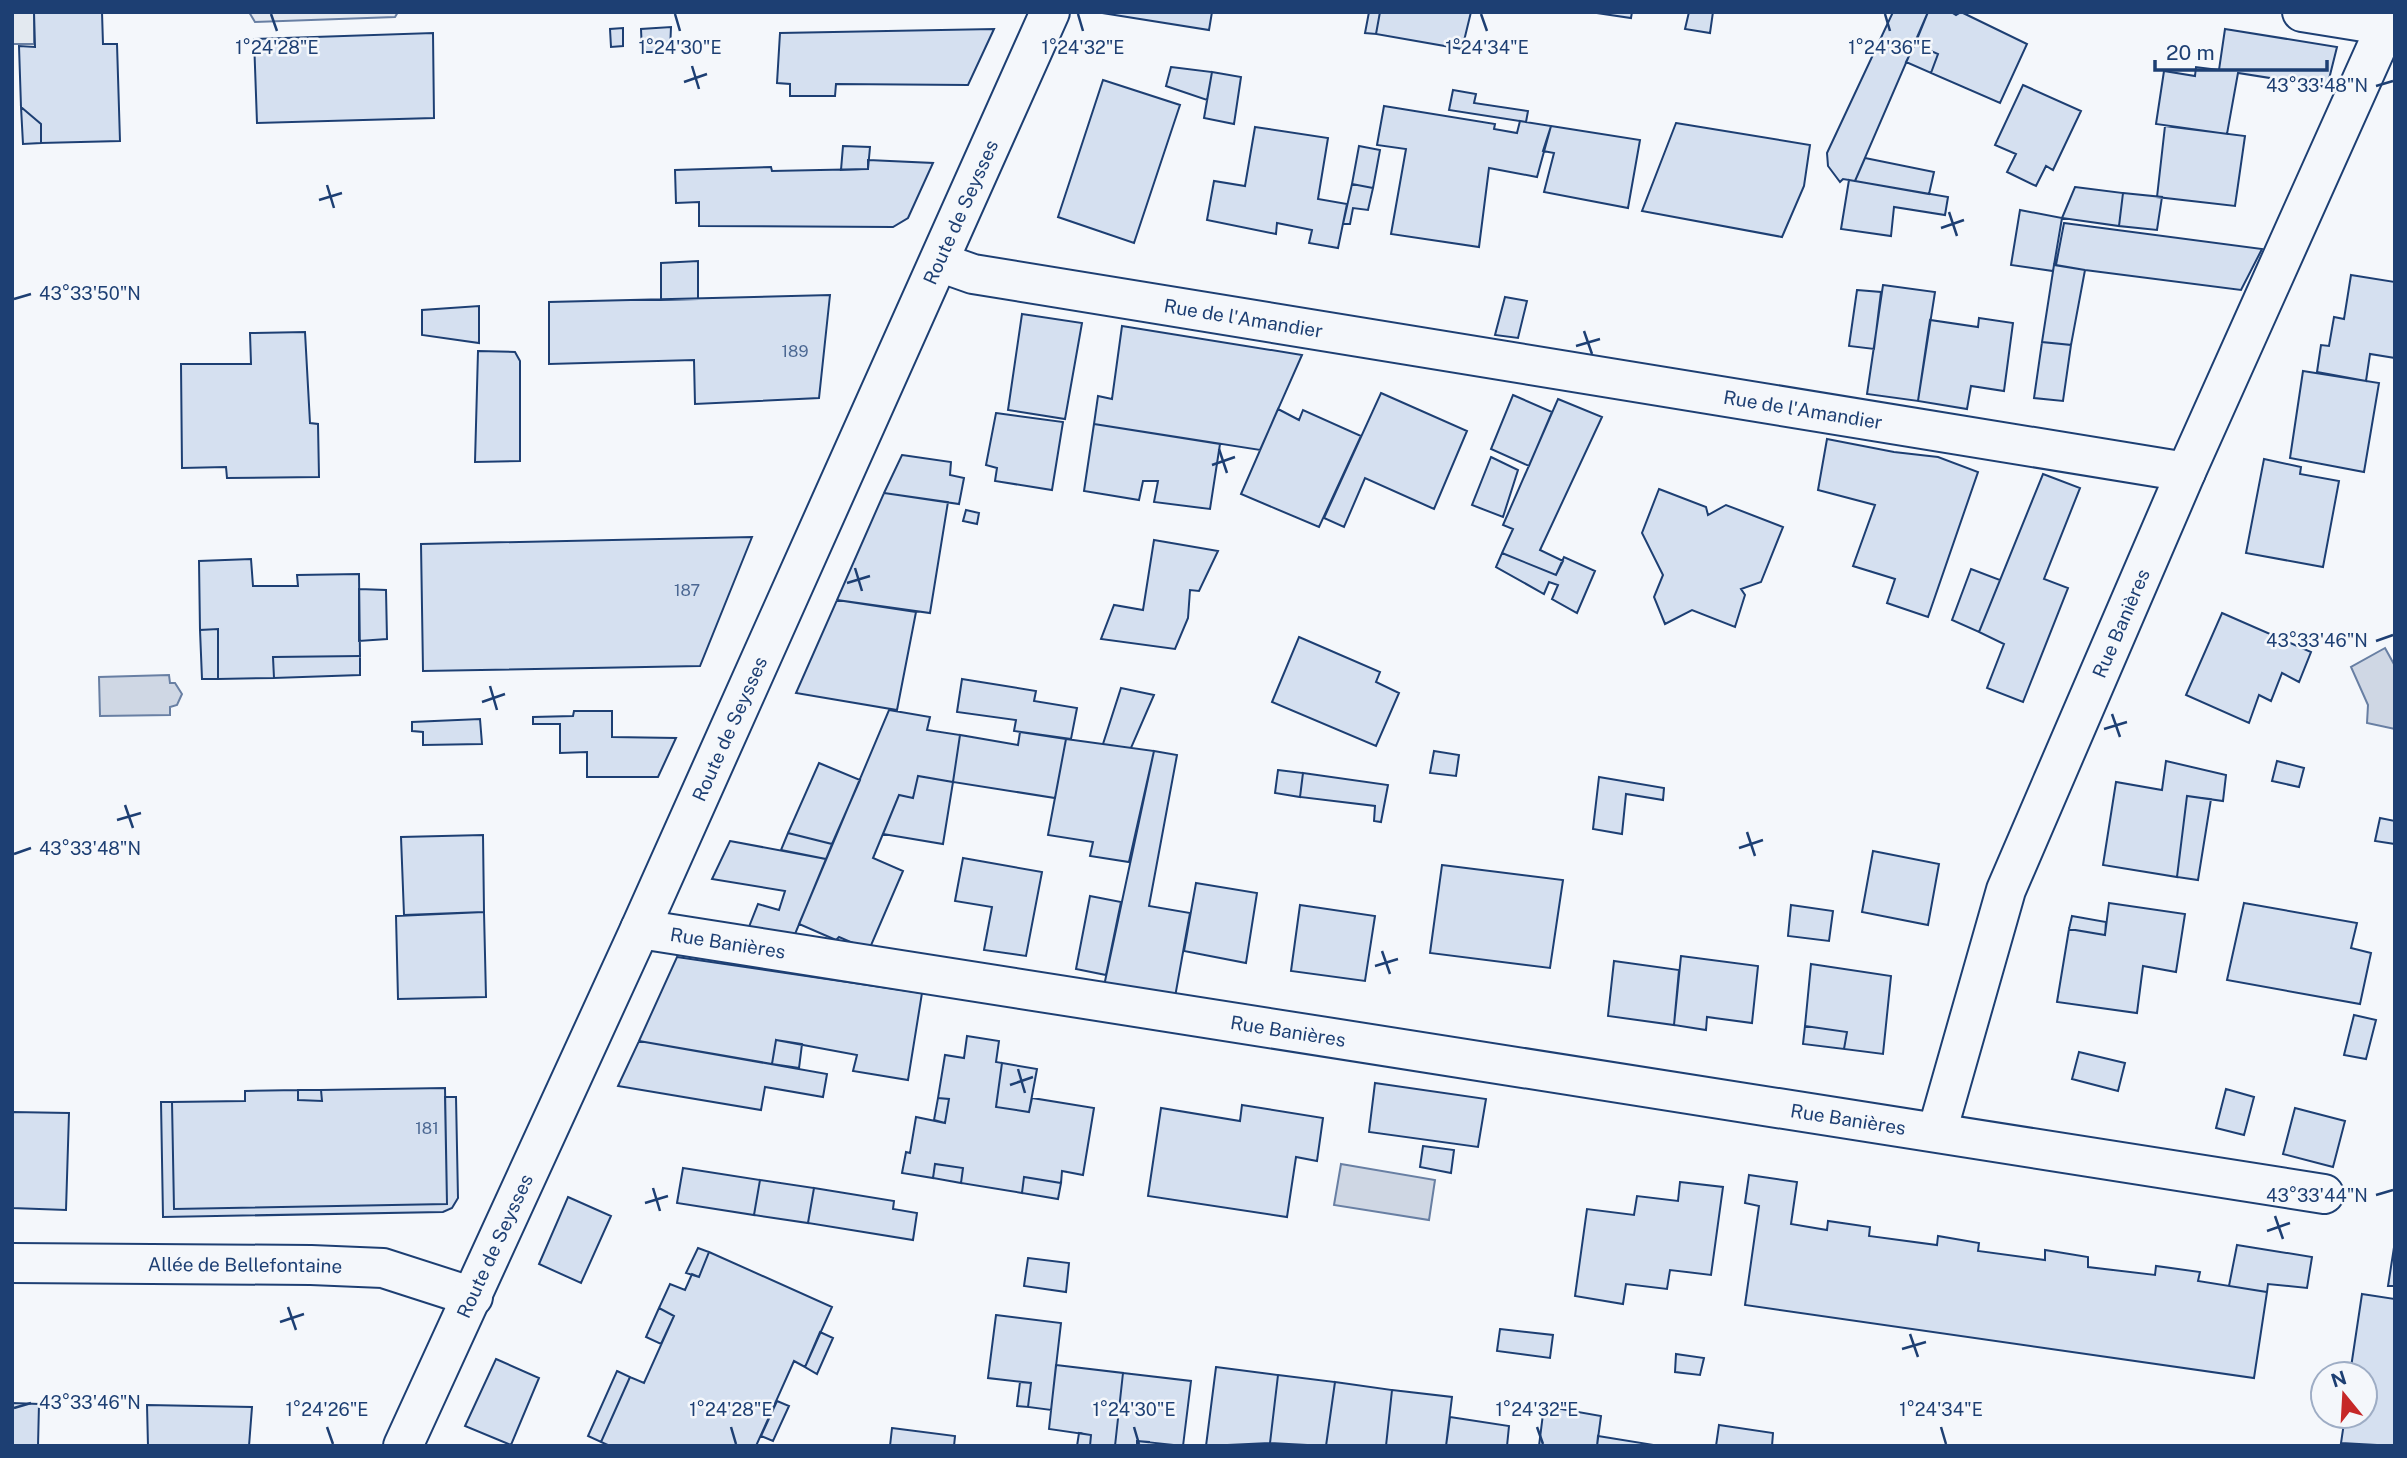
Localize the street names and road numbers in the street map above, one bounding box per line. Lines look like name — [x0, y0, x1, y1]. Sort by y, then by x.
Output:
street label: Route de Seysses — [919, 136, 1002, 288]
street label: Rue de l'Amandier — [1162, 294, 1324, 342]
street label: Rue de l'Amandier — [1722, 386, 1884, 433]
street label: Rue Banières — [2088, 566, 2154, 681]
street label: Route de Seysses — [688, 653, 771, 805]
street label: Rue Banières — [669, 923, 787, 963]
street label: Rue Banières — [1229, 1011, 1347, 1051]
street label: Rue Banières — [1789, 1099, 1907, 1139]
street label: Route de Seysses — [452, 1171, 537, 1321]
street label: Allée de Bellefontaine — [148, 1253, 343, 1277]

